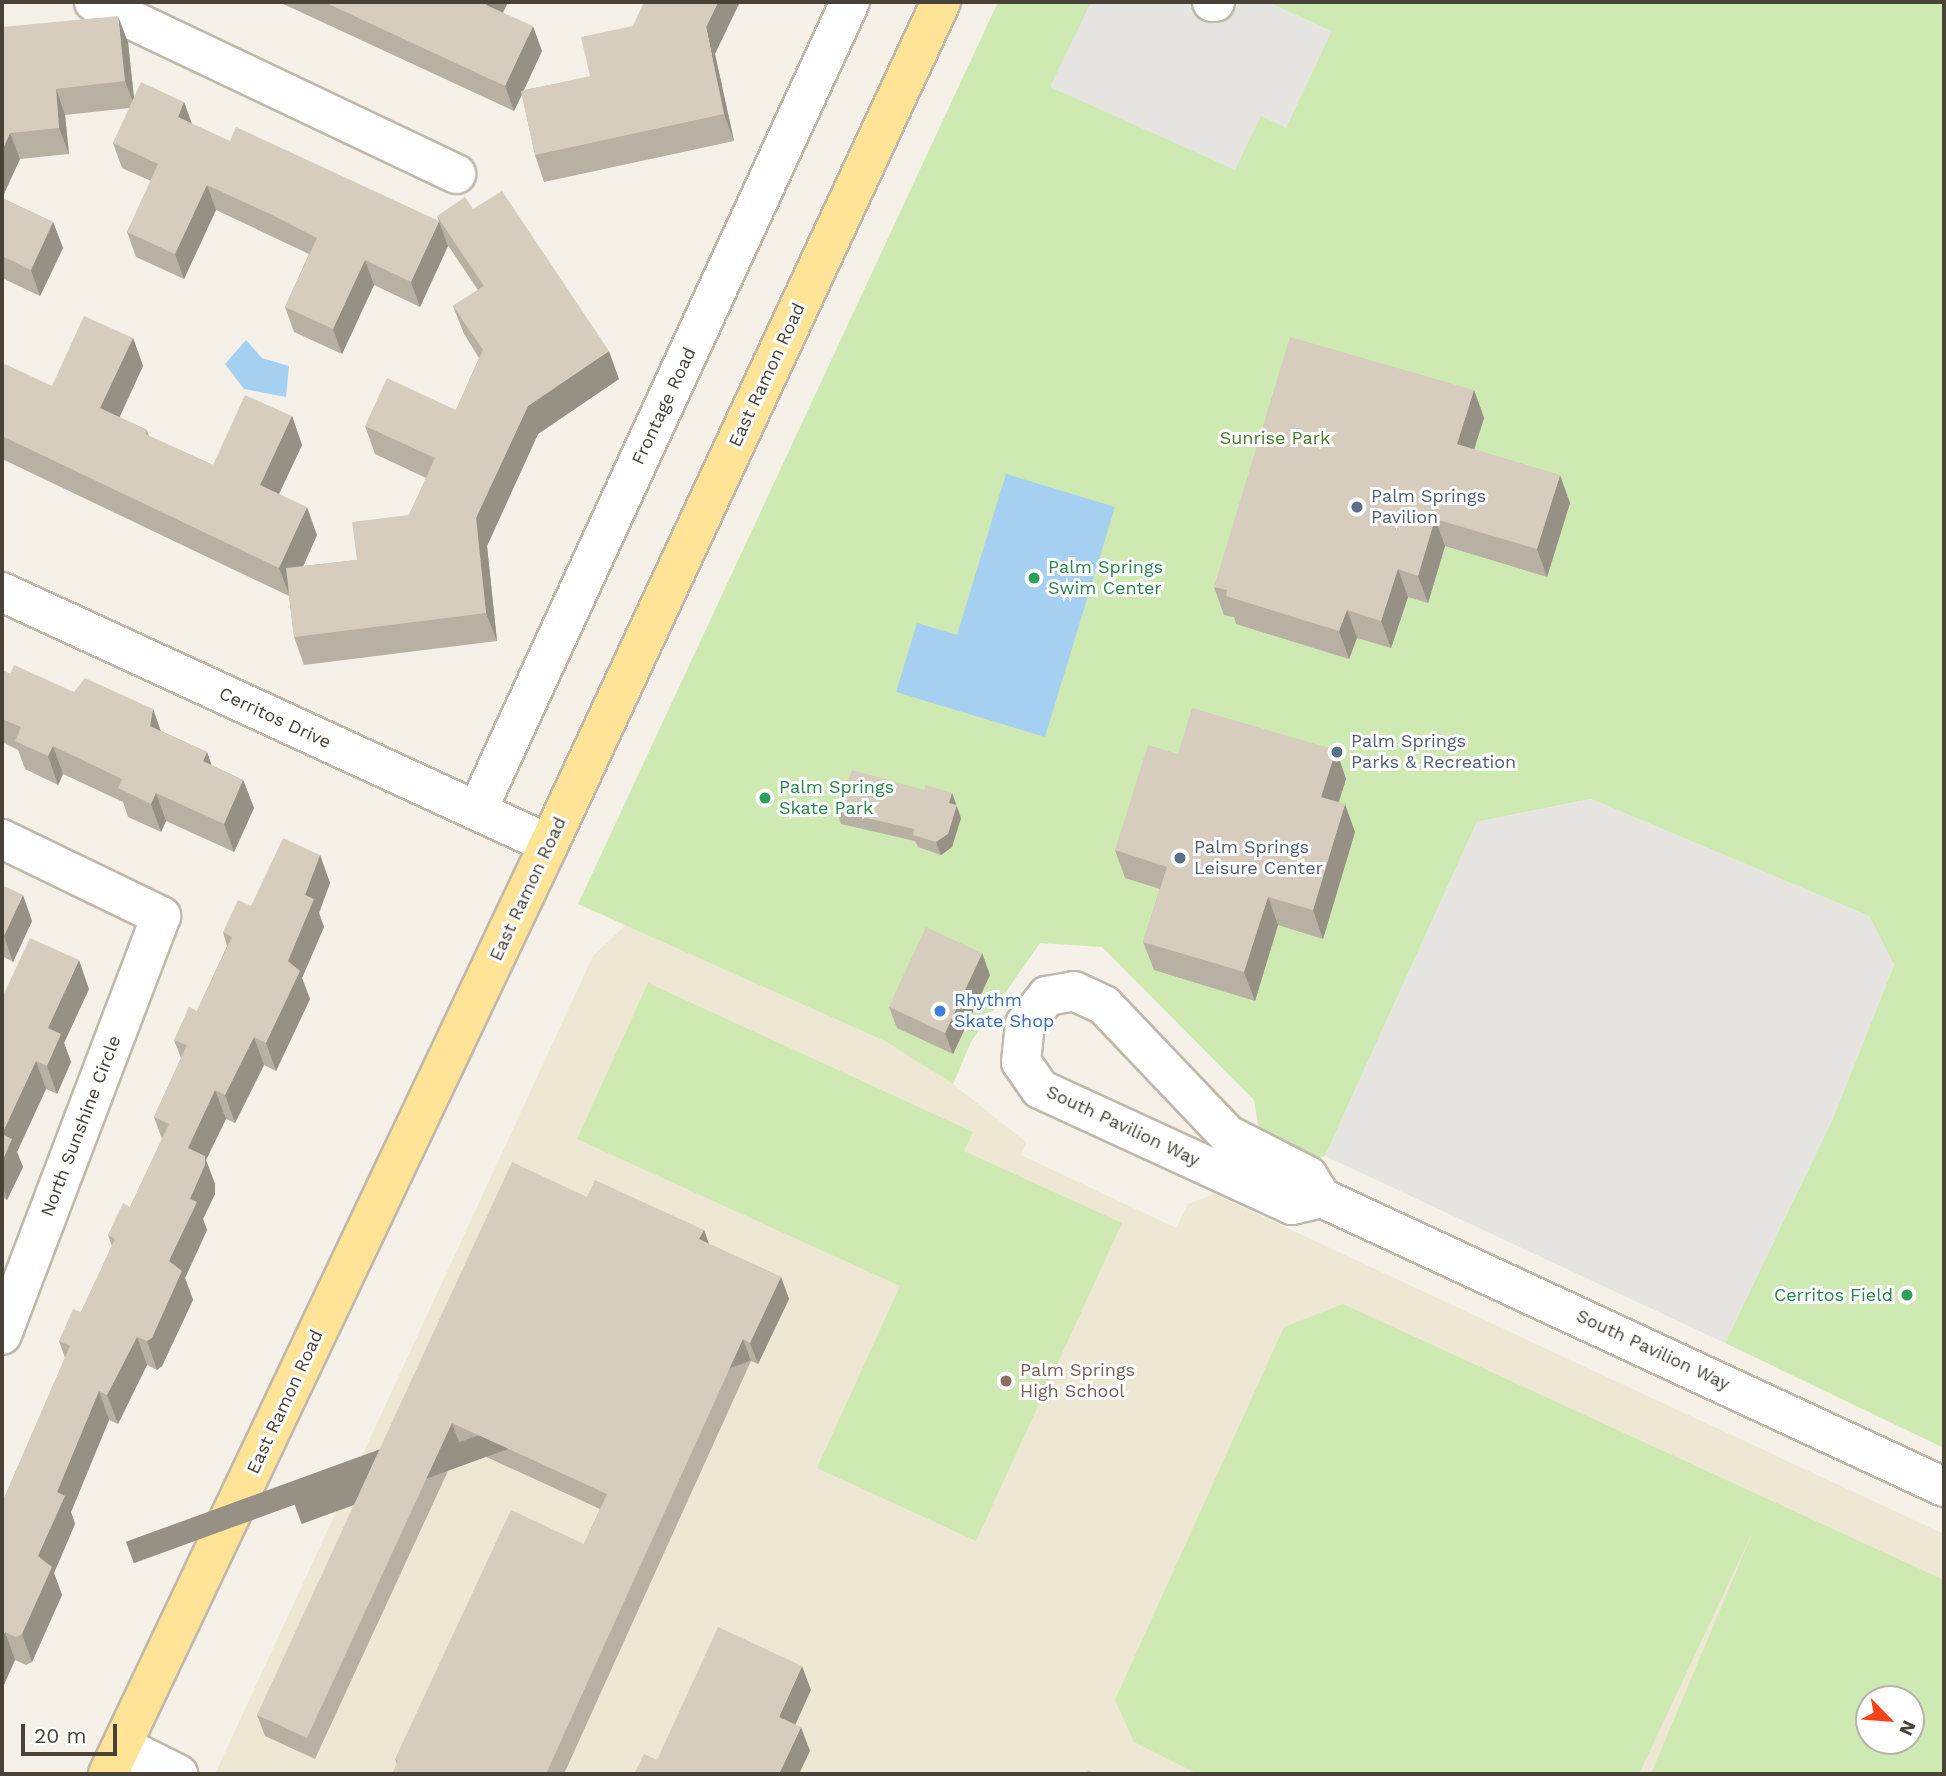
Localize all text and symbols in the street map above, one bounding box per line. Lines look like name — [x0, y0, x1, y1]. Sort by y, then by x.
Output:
street label: East Ramon Road — [724, 300, 810, 450]
street label: Frontage Road — [627, 344, 701, 468]
park label: Sunrise Park — [1220, 427, 1330, 449]
place label: Palm Springs Pavilion — [1371, 486, 1486, 528]
marker: Palm Springs Pavilion — [1349, 499, 1365, 515]
place label: Palm Springs Swim Center — [1048, 557, 1163, 600]
marker: Palm Springs Swim Center — [1026, 570, 1042, 586]
street label: Cerritos Drive — [216, 683, 334, 753]
place label: Palm Springs Parks & Recreation — [1351, 731, 1516, 774]
marker: Palm Springs Parks & Recreation — [1329, 744, 1345, 760]
place label: Palm Springs Skate Park — [779, 777, 894, 820]
marker: Palm Springs Skate Park — [757, 790, 773, 806]
street label: East Ramon Road — [485, 814, 571, 964]
place label: Palm Springs Leisure Center — [1194, 837, 1323, 880]
marker: Palm Springs Leisure Center — [1172, 850, 1188, 866]
place label: Rhythm Skate Shop — [954, 990, 1054, 1032]
marker: Rhythm Skate Shop — [932, 1003, 948, 1019]
street label: North Sunshine Circle — [36, 1032, 126, 1220]
street label: South Pavilion Way — [1043, 1081, 1203, 1171]
place label: Cerritos Field — [1774, 1284, 1893, 1306]
marker: Cerritos Field — [1899, 1287, 1915, 1303]
street label: South Pavilion Way — [1573, 1305, 1733, 1395]
street label: East Ramon Road — [242, 1327, 328, 1477]
place label: Palm Springs High School — [1020, 1360, 1135, 1402]
marker: Palm Springs High School — [998, 1373, 1014, 1389]
north arrow — [1855, 1685, 1925, 1755]
scale bar — [24, 1710, 121, 1754]
text: N — [1894, 1717, 1921, 1739]
text: 20 m — [34, 1723, 86, 1748]

